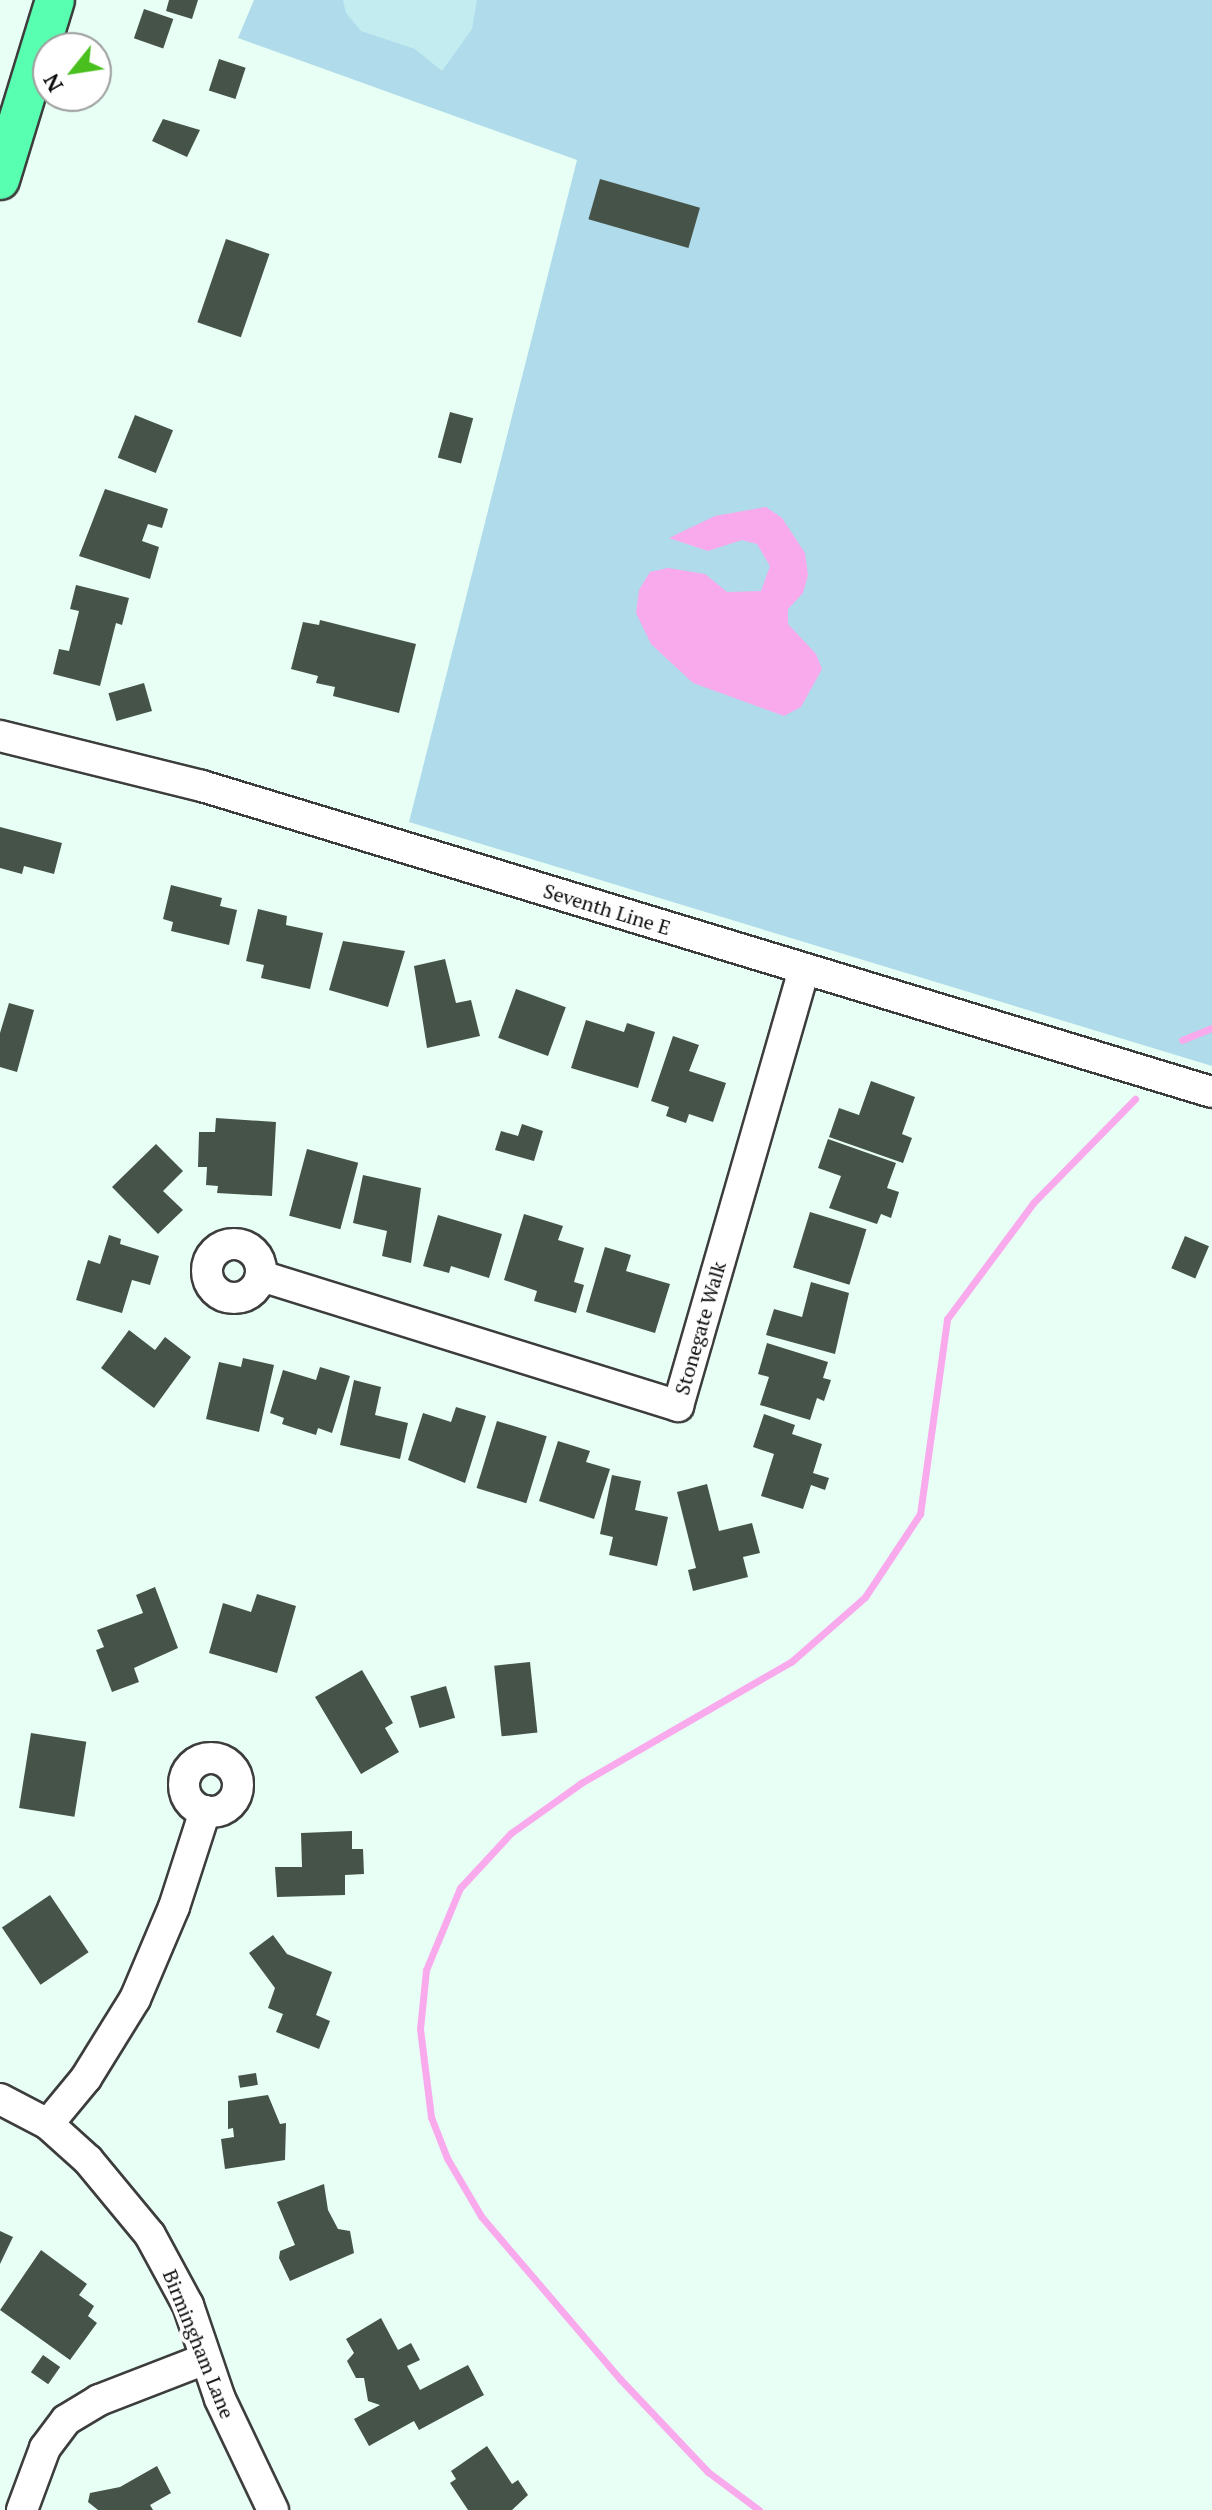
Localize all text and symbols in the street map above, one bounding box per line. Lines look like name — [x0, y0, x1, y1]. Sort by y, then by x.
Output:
north arrow — [32, 32, 112, 112]
text: N — [36, 69, 69, 98]
street label: Seventh Line E — [541, 878, 673, 940]
street label: Stonegate Walk — [669, 1258, 731, 1398]
street label: Birmingham Lane — [158, 2266, 240, 2422]

